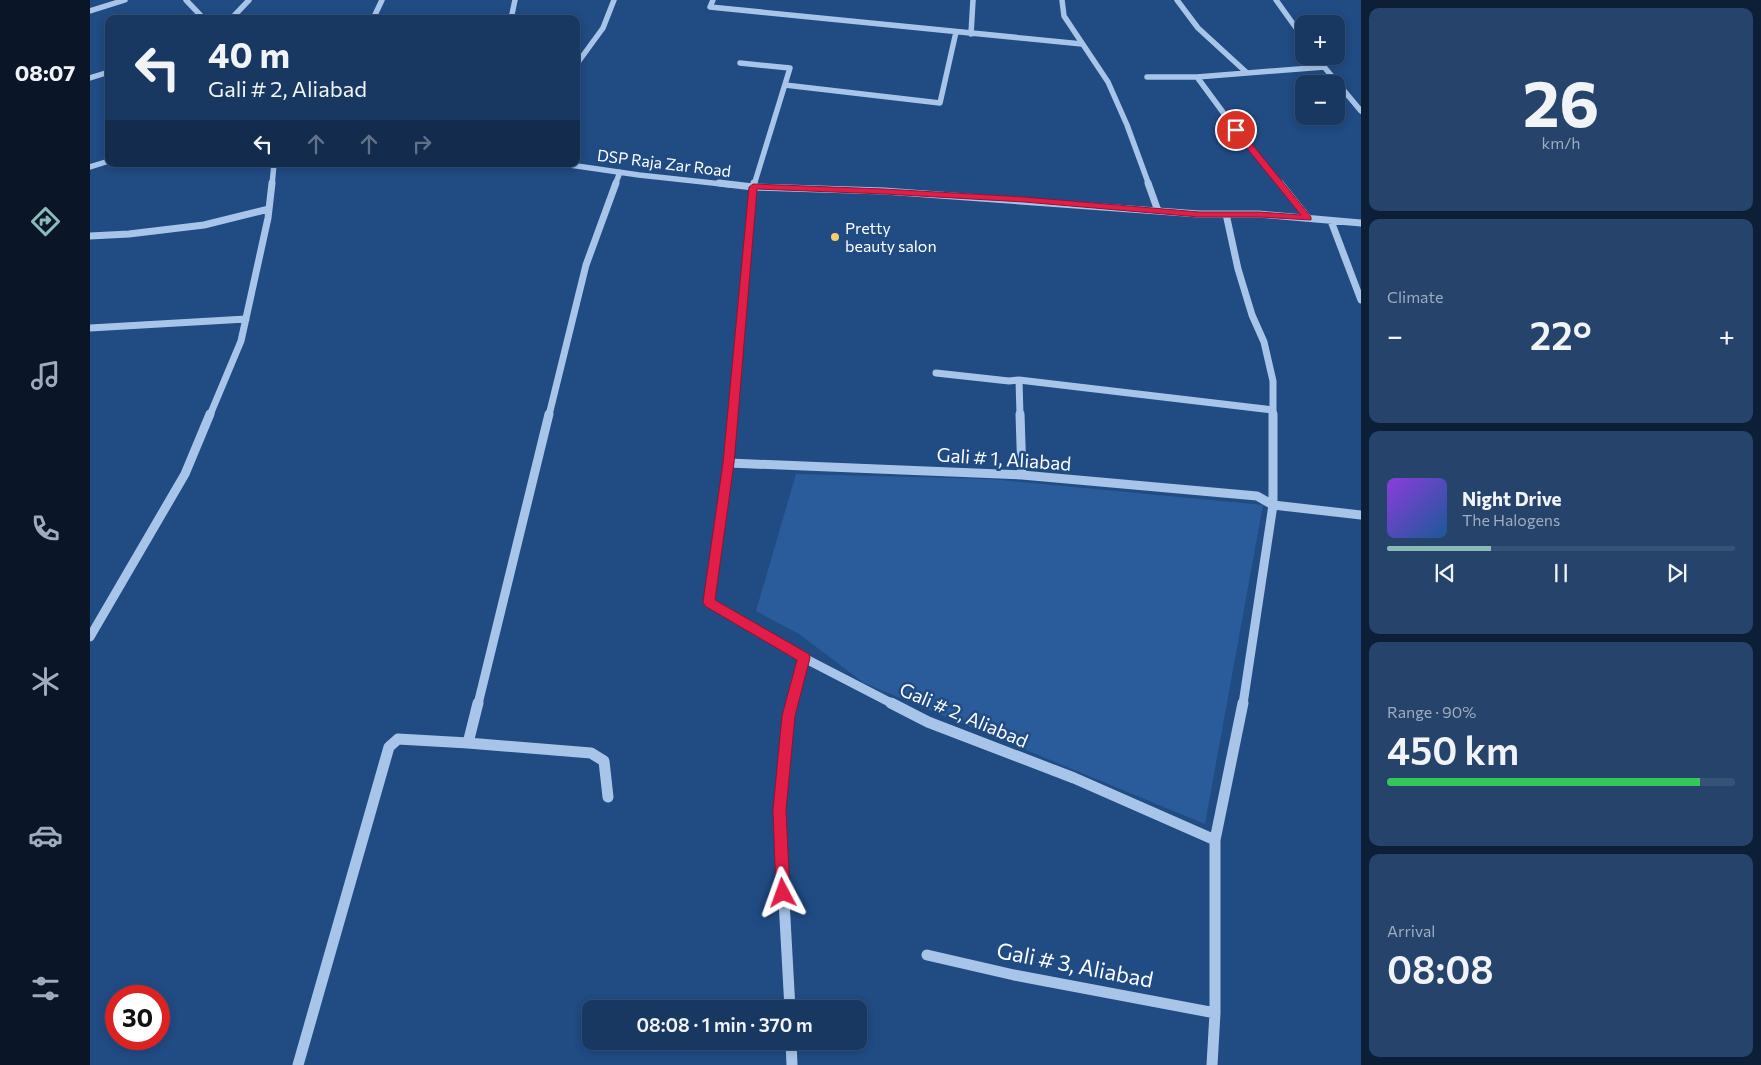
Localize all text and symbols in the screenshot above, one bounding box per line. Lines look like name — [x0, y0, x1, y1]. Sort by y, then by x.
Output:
map controls — [1295, 15, 1345, 125]
button: + — [1295, 15, 1345, 65]
text: 40 m — [208, 32, 290, 75]
icon: left — [125, 35, 190, 100]
text: 08:07 — [15, 59, 75, 86]
text: 26 — [1523, 61, 1599, 140]
text: Gali # 2, Aliabad — [208, 75, 367, 102]
button: − — [1295, 75, 1345, 125]
pin — [1215, 109, 1257, 151]
icon: arrive — [1222, 116, 1250, 144]
icon: left — [249, 130, 277, 158]
icon: ahead — [302, 130, 330, 158]
icon: ahead — [355, 130, 383, 158]
icon: right — [408, 130, 436, 158]
text: km/h — [1542, 133, 1580, 152]
street label: DSP Raja Zar Road — [596, 145, 732, 180]
icon: directions — [28, 204, 63, 239]
place label: Pretty beauty salon — [845, 218, 937, 255]
marker: Pretty beauty salon — [829, 231, 841, 243]
text: Climate — [1387, 287, 1443, 306]
text: 22° — [1530, 311, 1592, 358]
text: − — [1387, 318, 1403, 352]
text: + — [1719, 318, 1735, 352]
icon: music — [28, 358, 63, 393]
street label: Gali # 1, Aliabad — [936, 442, 1072, 475]
text: Night Drive — [1462, 487, 1562, 510]
text: The Halogens — [1462, 510, 1560, 529]
icon: phone — [28, 511, 63, 546]
icon: previous — [1431, 559, 1459, 587]
icon: pause — [1547, 559, 1575, 587]
icon: next — [1663, 559, 1691, 587]
icon: climate — [28, 664, 63, 699]
street label: Gali # 2, Aliabad — [897, 677, 1032, 752]
text: Range · 90% — [1387, 702, 1476, 721]
text: 450 km — [1387, 726, 1519, 773]
icon: car — [28, 818, 63, 853]
position arrow — [756, 866, 808, 918]
text: Arrival — [1387, 921, 1435, 940]
street label: Gali # 3, Aliabad — [995, 936, 1156, 993]
text: 08:08 — [1387, 945, 1494, 992]
icon: filters — [28, 971, 63, 1006]
speed limit sign: 30 — [105, 985, 170, 1050]
text: 08:08 · 1 min · 370 m — [636, 1013, 813, 1036]

